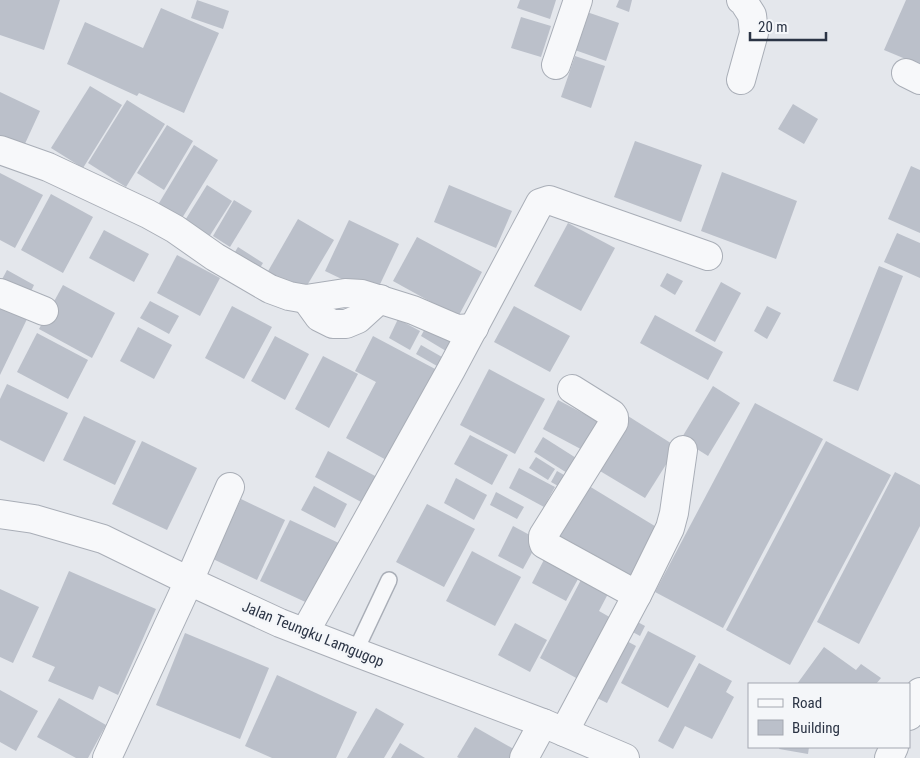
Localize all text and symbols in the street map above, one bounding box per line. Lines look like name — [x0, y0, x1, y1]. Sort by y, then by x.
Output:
scale bar — [750, 10, 826, 42]
text: 20 m — [758, 18, 788, 36]
street label: Jalan Teungku Lamgugop — [239, 597, 387, 671]
legend — [748, 683, 910, 748]
text: Road — [792, 694, 822, 712]
text: Building — [792, 719, 840, 737]

